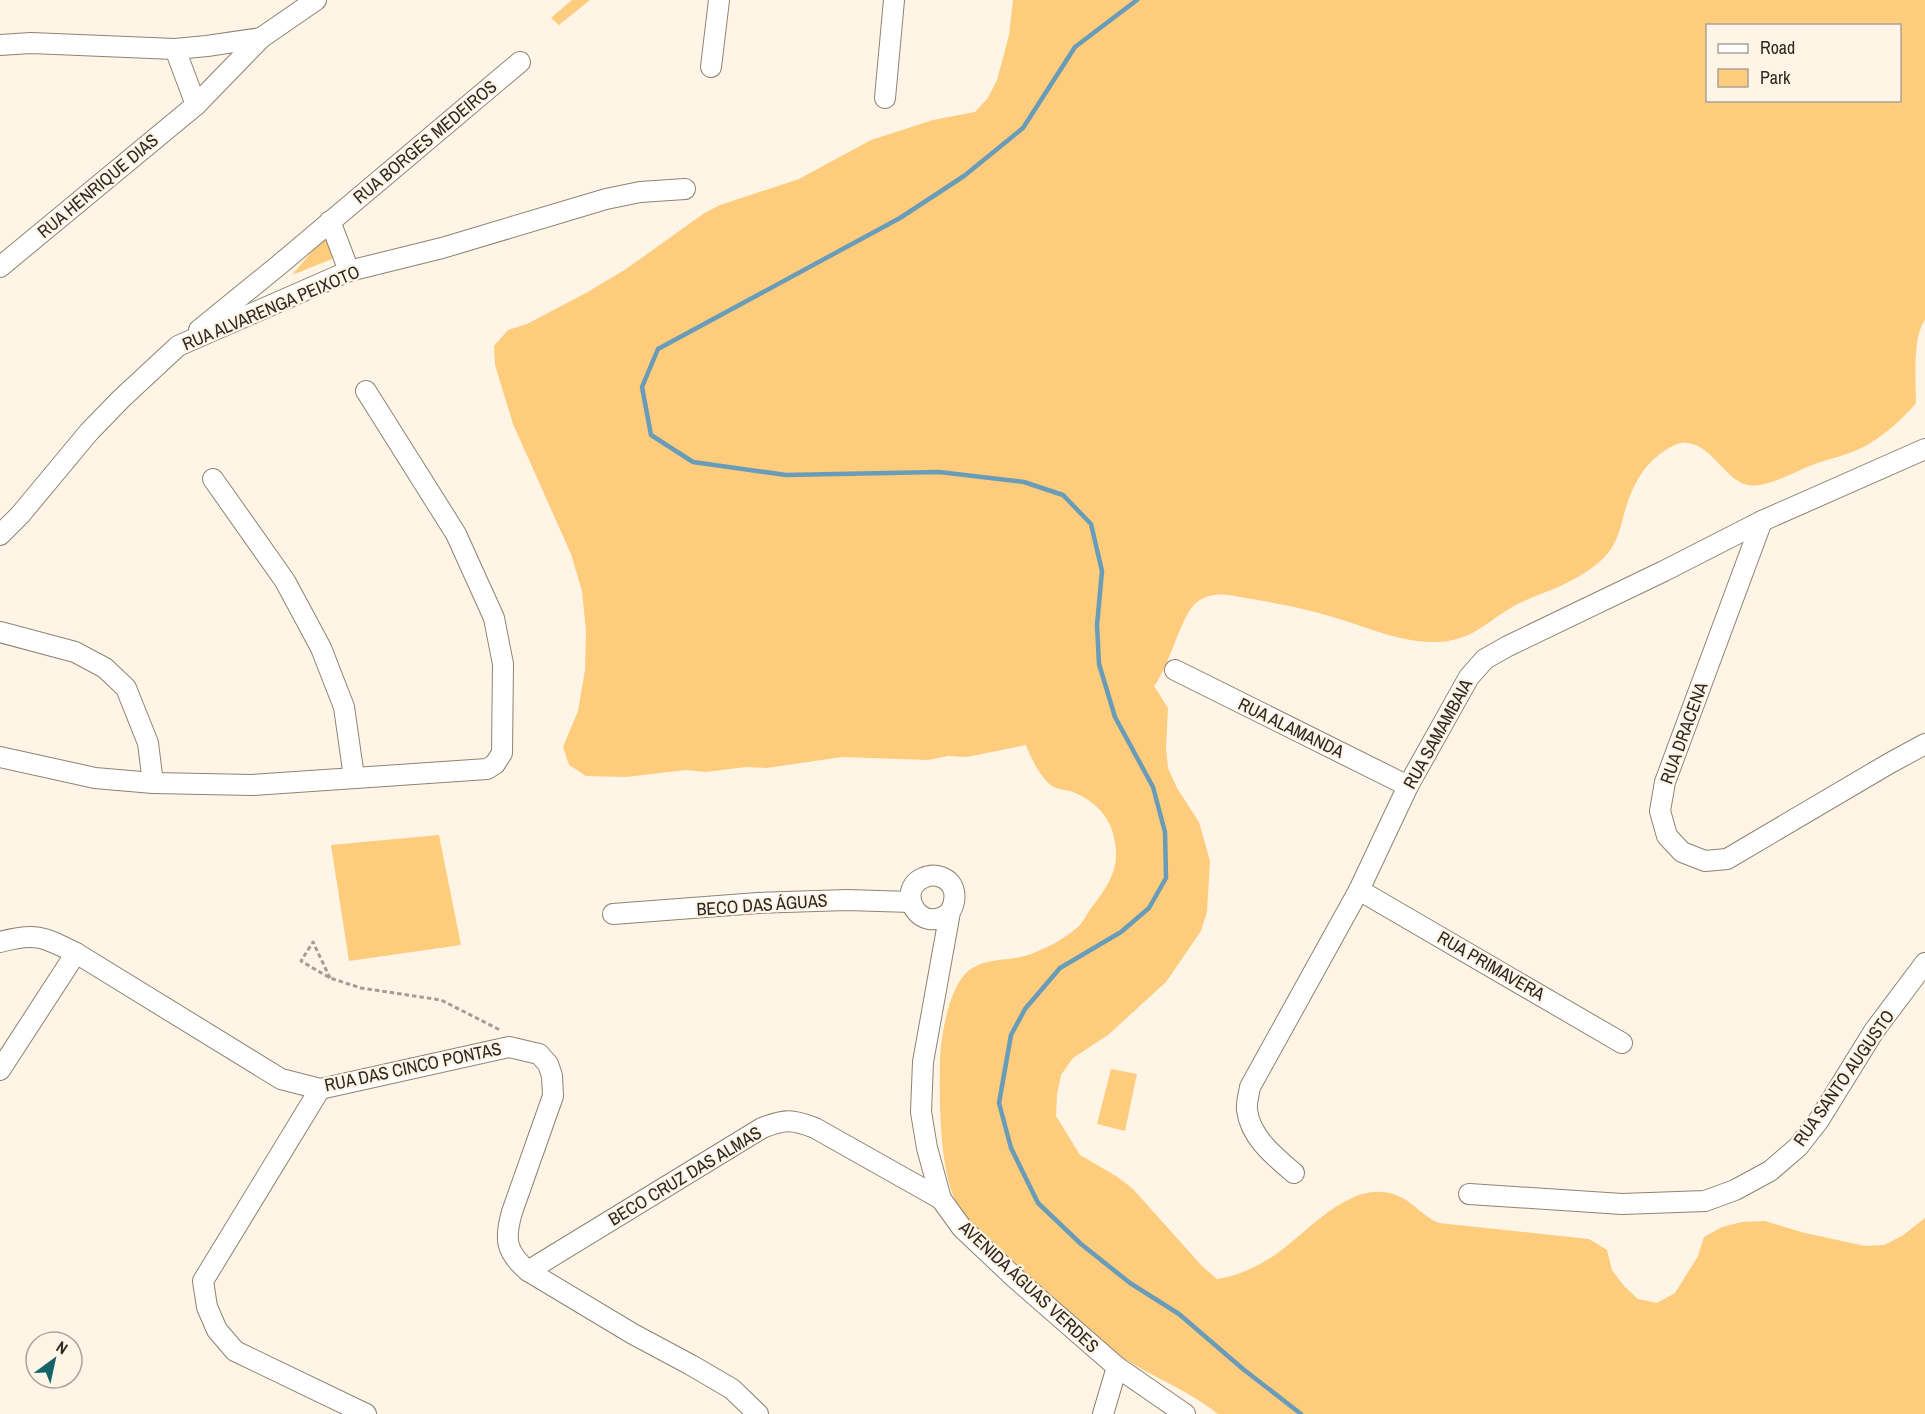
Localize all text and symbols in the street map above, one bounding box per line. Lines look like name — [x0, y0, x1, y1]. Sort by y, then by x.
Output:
legend — [1706, 24, 1901, 102]
text: Road — [1760, 35, 1795, 60]
text: Park — [1760, 65, 1791, 90]
street label: RUA BORGES MEDEIROS — [348, 74, 502, 209]
street label: RUA HENRIQUE DIAS — [32, 127, 164, 244]
street label: RUA ALVARENGA PEIXOTO — [178, 259, 363, 356]
street label: RUA SAMAMBAIA — [1397, 674, 1478, 793]
street label: RUA DRACENA — [1654, 678, 1714, 787]
street label: RUA ALAMANDA — [1234, 691, 1348, 764]
street label: BECO DAS ÁGUAS — [696, 887, 828, 922]
street label: RUA PRIMAVERA — [1433, 925, 1550, 1007]
street label: RUA SANTO AUGUSTO — [1787, 1005, 1900, 1151]
street label: RUA DAS CINCO PONTAS — [322, 1036, 504, 1097]
street label: BECO CRUZ DAS ALMAS — [603, 1120, 766, 1231]
street label: AVENIDA ÁGUAS VERDES — [953, 1215, 1105, 1358]
north arrow — [24, 1330, 84, 1390]
text: N — [52, 1336, 72, 1359]

